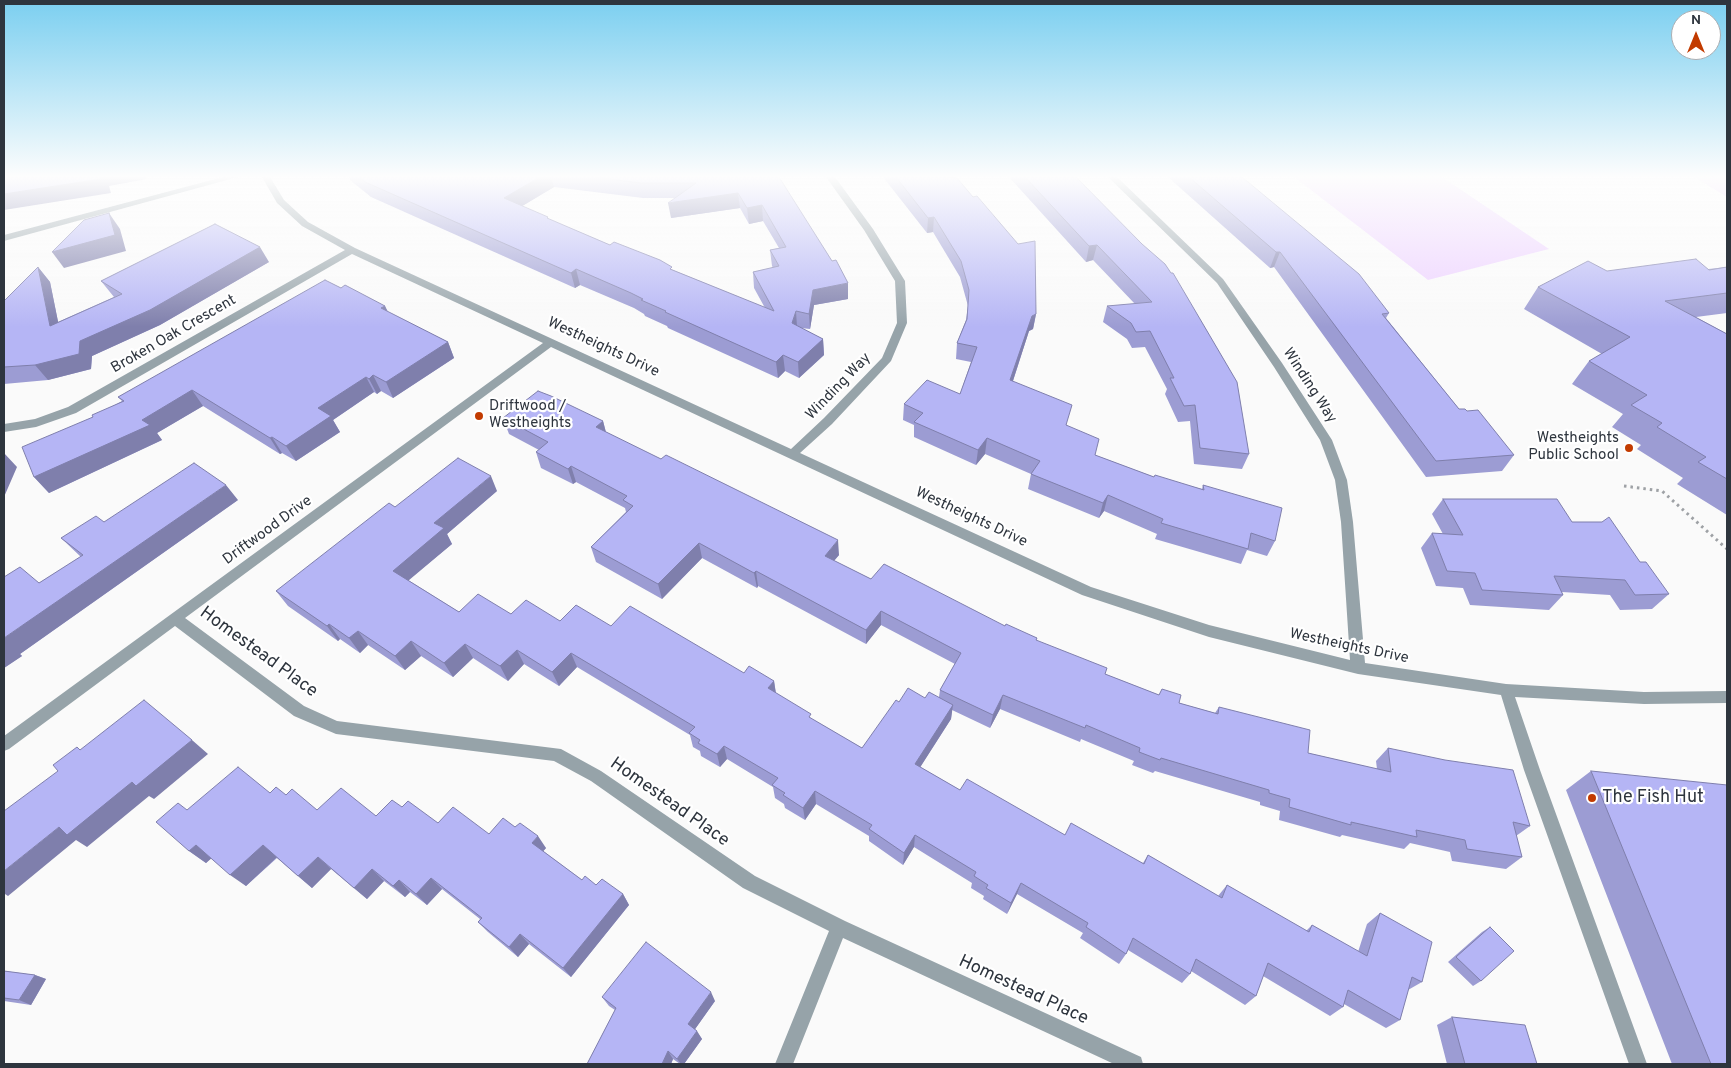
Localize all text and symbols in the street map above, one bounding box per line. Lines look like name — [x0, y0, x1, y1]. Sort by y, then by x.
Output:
north arrow — [1671, 10, 1721, 60]
text: N — [1691, 12, 1701, 29]
street label: Broken Oak Crescent — [108, 292, 240, 378]
street label: Westheights Drive — [544, 314, 662, 382]
street label: Winding Way — [1278, 345, 1340, 427]
street label: Winding Way — [803, 350, 875, 424]
place label: Driftwood / Westheights — [489, 398, 571, 433]
marker: Driftwood / Westheights — [473, 410, 485, 422]
place label: Westheights Public School — [1528, 430, 1619, 465]
marker: Westheights Public School — [1623, 442, 1635, 454]
street label: Westheights Drive — [912, 484, 1030, 552]
street label: Driftwood Drive — [220, 493, 316, 569]
street label: Homestead Place — [195, 603, 321, 703]
street label: Westheights Drive — [1288, 626, 1410, 668]
street label: Homestead Place — [605, 754, 733, 852]
place label: The Fish Hut — [1602, 787, 1704, 809]
marker: The Fish Hut — [1586, 792, 1598, 804]
street label: Homestead Place — [955, 951, 1091, 1031]

